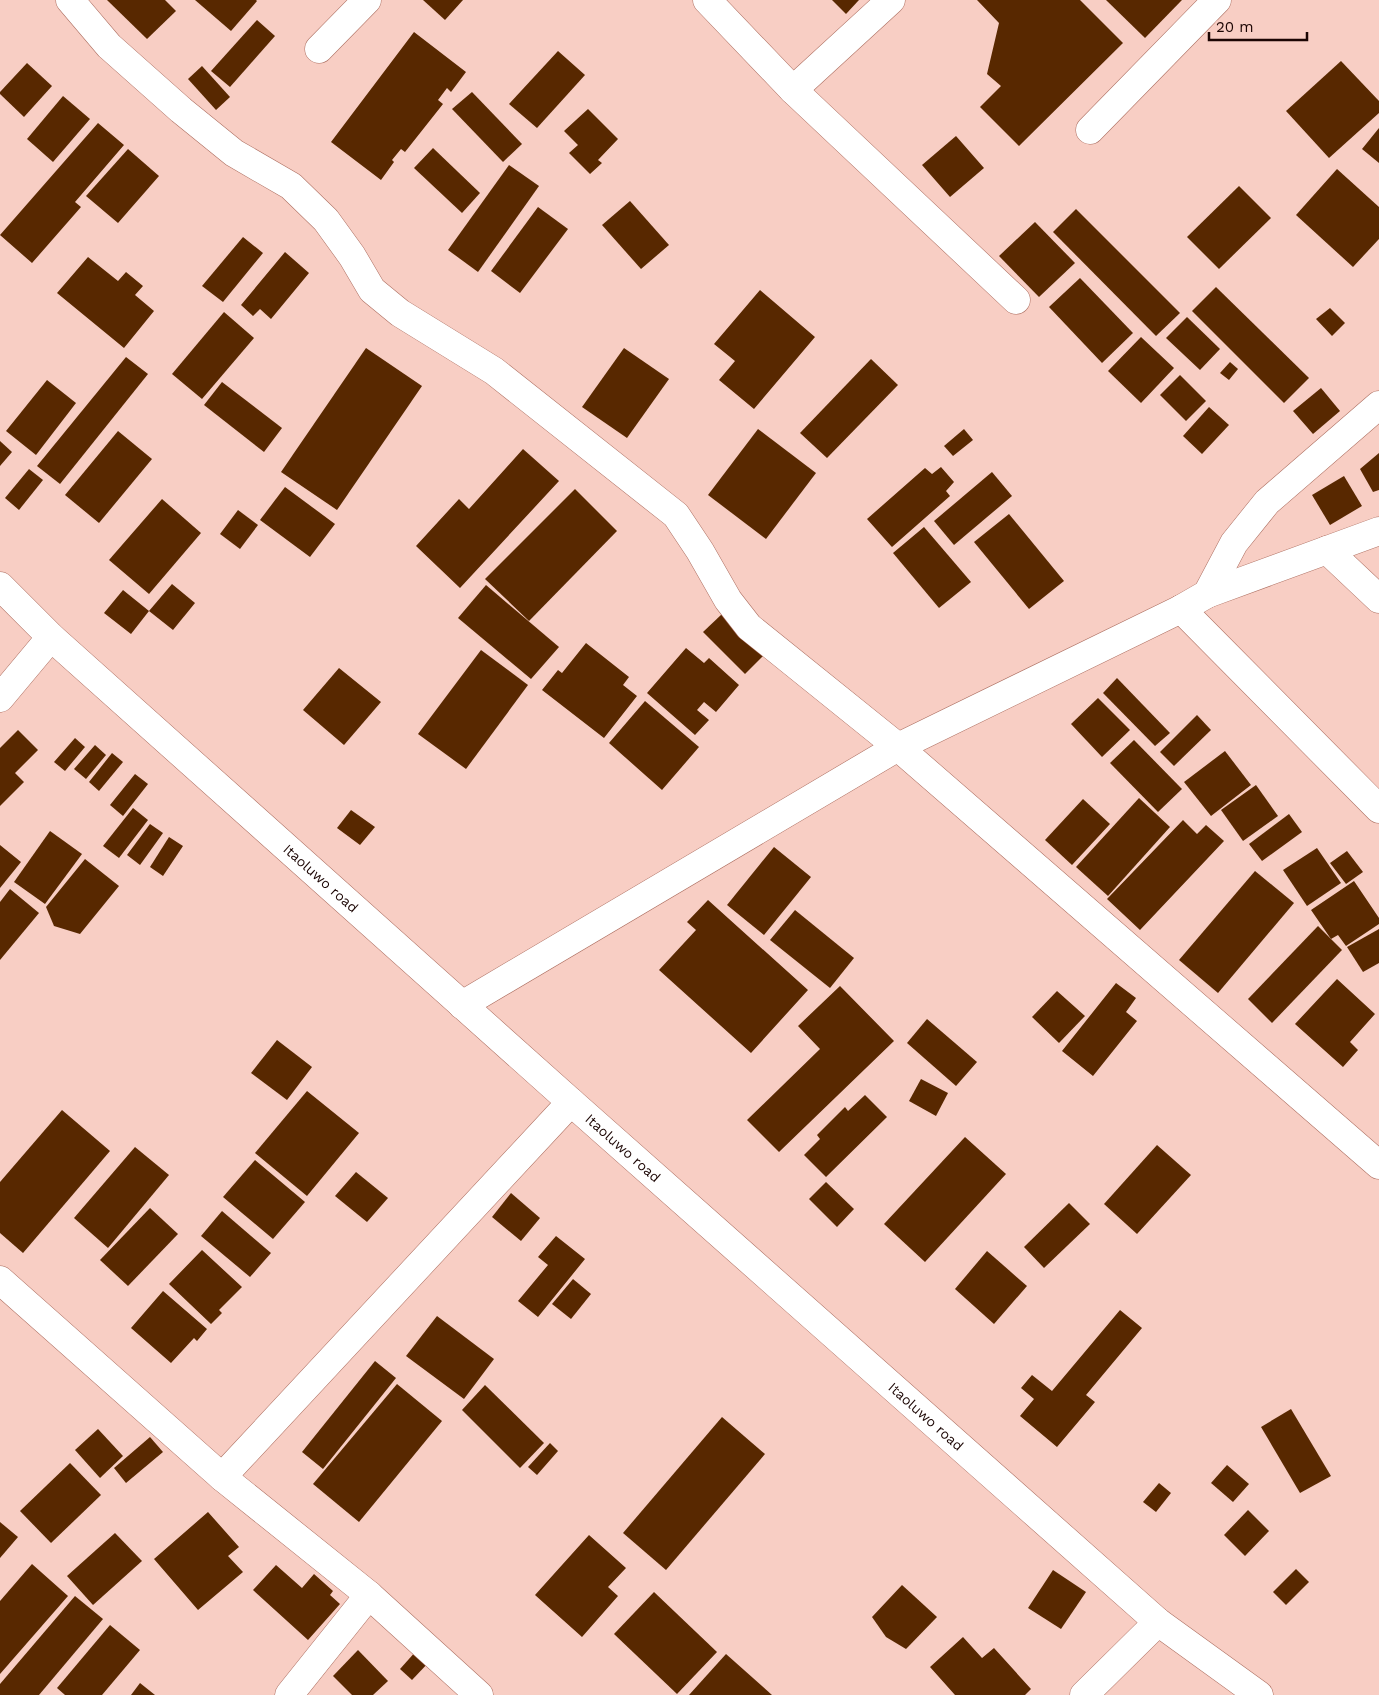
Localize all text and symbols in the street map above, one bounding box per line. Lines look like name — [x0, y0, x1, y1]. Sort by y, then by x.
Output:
scale bar — [1209, 10, 1306, 42]
text: 20 m — [1216, 18, 1254, 36]
street label: Itaoluwo road — [280, 841, 361, 916]
street label: Itaoluwo road — [582, 1111, 664, 1185]
street label: Itaoluwo road — [885, 1379, 967, 1454]

